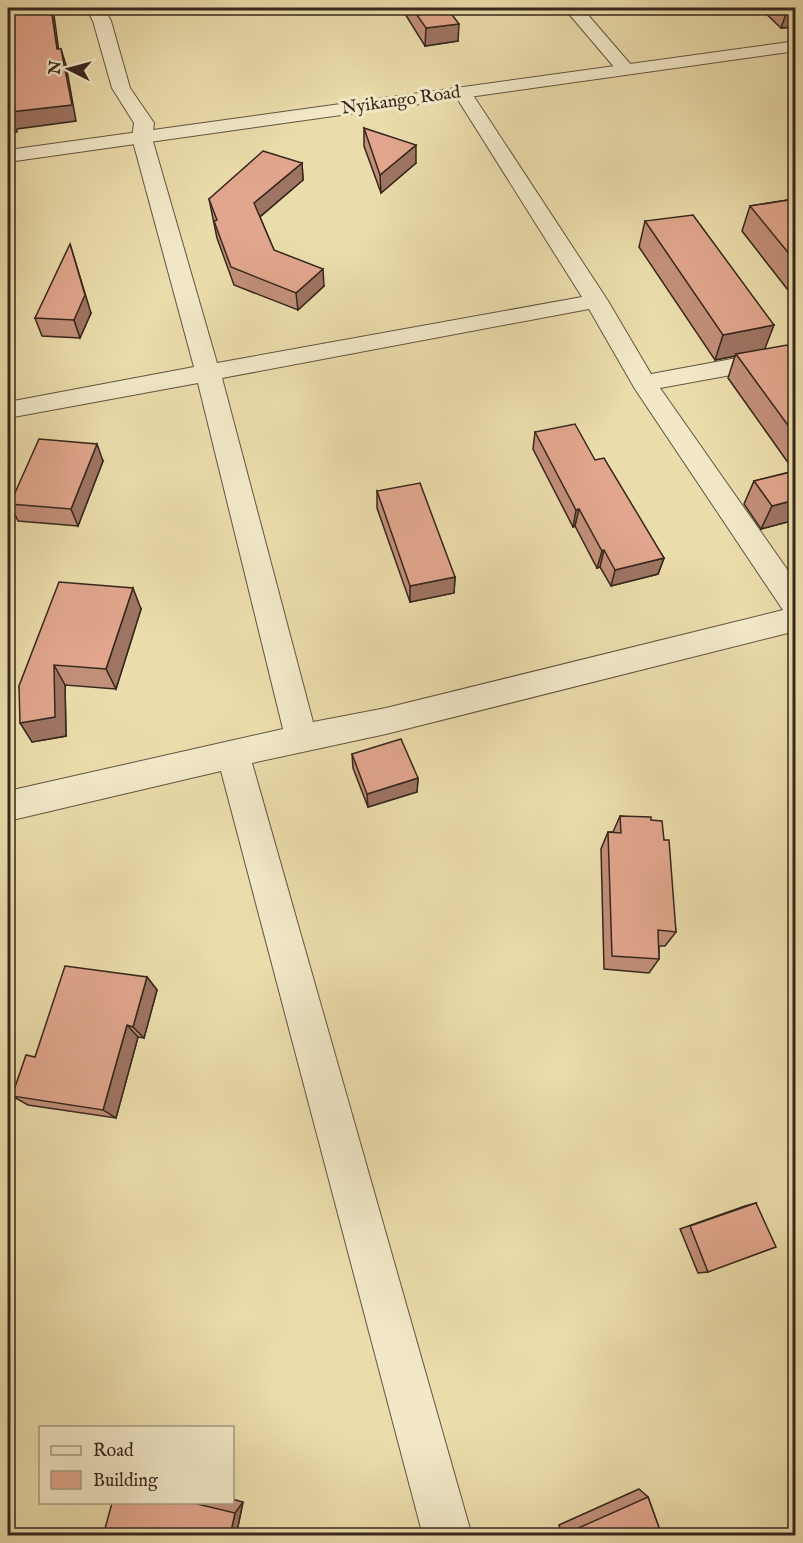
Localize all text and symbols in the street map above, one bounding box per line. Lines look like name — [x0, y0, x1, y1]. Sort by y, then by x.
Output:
north arrow — [39, 39, 99, 99]
text: N — [45, 60, 67, 77]
street label: Nyikango Road — [340, 81, 462, 121]
legend — [39, 1426, 234, 1504]
text: Road — [93, 1440, 134, 1463]
text: Building — [93, 1470, 158, 1493]

